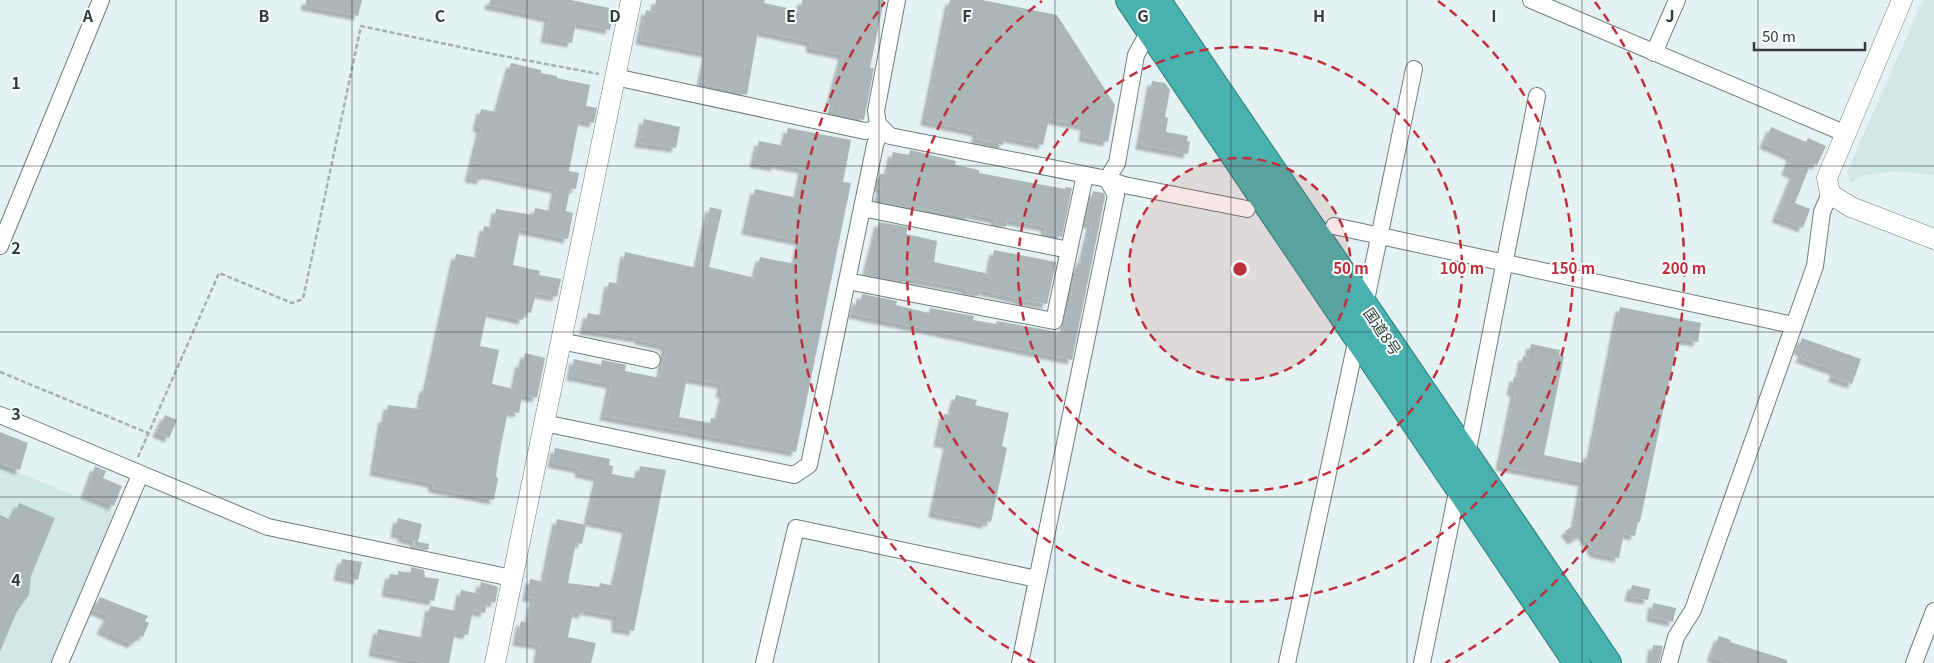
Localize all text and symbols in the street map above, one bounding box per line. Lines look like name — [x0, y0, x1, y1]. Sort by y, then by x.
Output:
text: A — [82, 3, 94, 27]
text: B — [259, 3, 270, 27]
text: C — [435, 3, 446, 27]
text: D — [609, 3, 621, 27]
text: E — [786, 3, 796, 27]
text: F — [962, 3, 972, 27]
text: G — [1137, 3, 1149, 27]
text: H — [1313, 3, 1325, 27]
text: I — [1491, 3, 1497, 27]
text: J — [1665, 3, 1675, 27]
scale bar — [1754, 20, 1865, 52]
text: 50 m — [1762, 25, 1796, 46]
text: 1 — [11, 70, 21, 94]
text: 2 — [11, 235, 21, 259]
text: 50 m — [1333, 257, 1369, 278]
text: 100 m — [1440, 257, 1484, 278]
text: 150 m — [1551, 257, 1595, 278]
text: 200 m — [1662, 257, 1706, 278]
centre of rings — [1231, 260, 1249, 278]
street label: 国道8号 — [1359, 303, 1407, 359]
text: 3 — [11, 401, 21, 425]
text: 4 — [11, 567, 21, 591]

